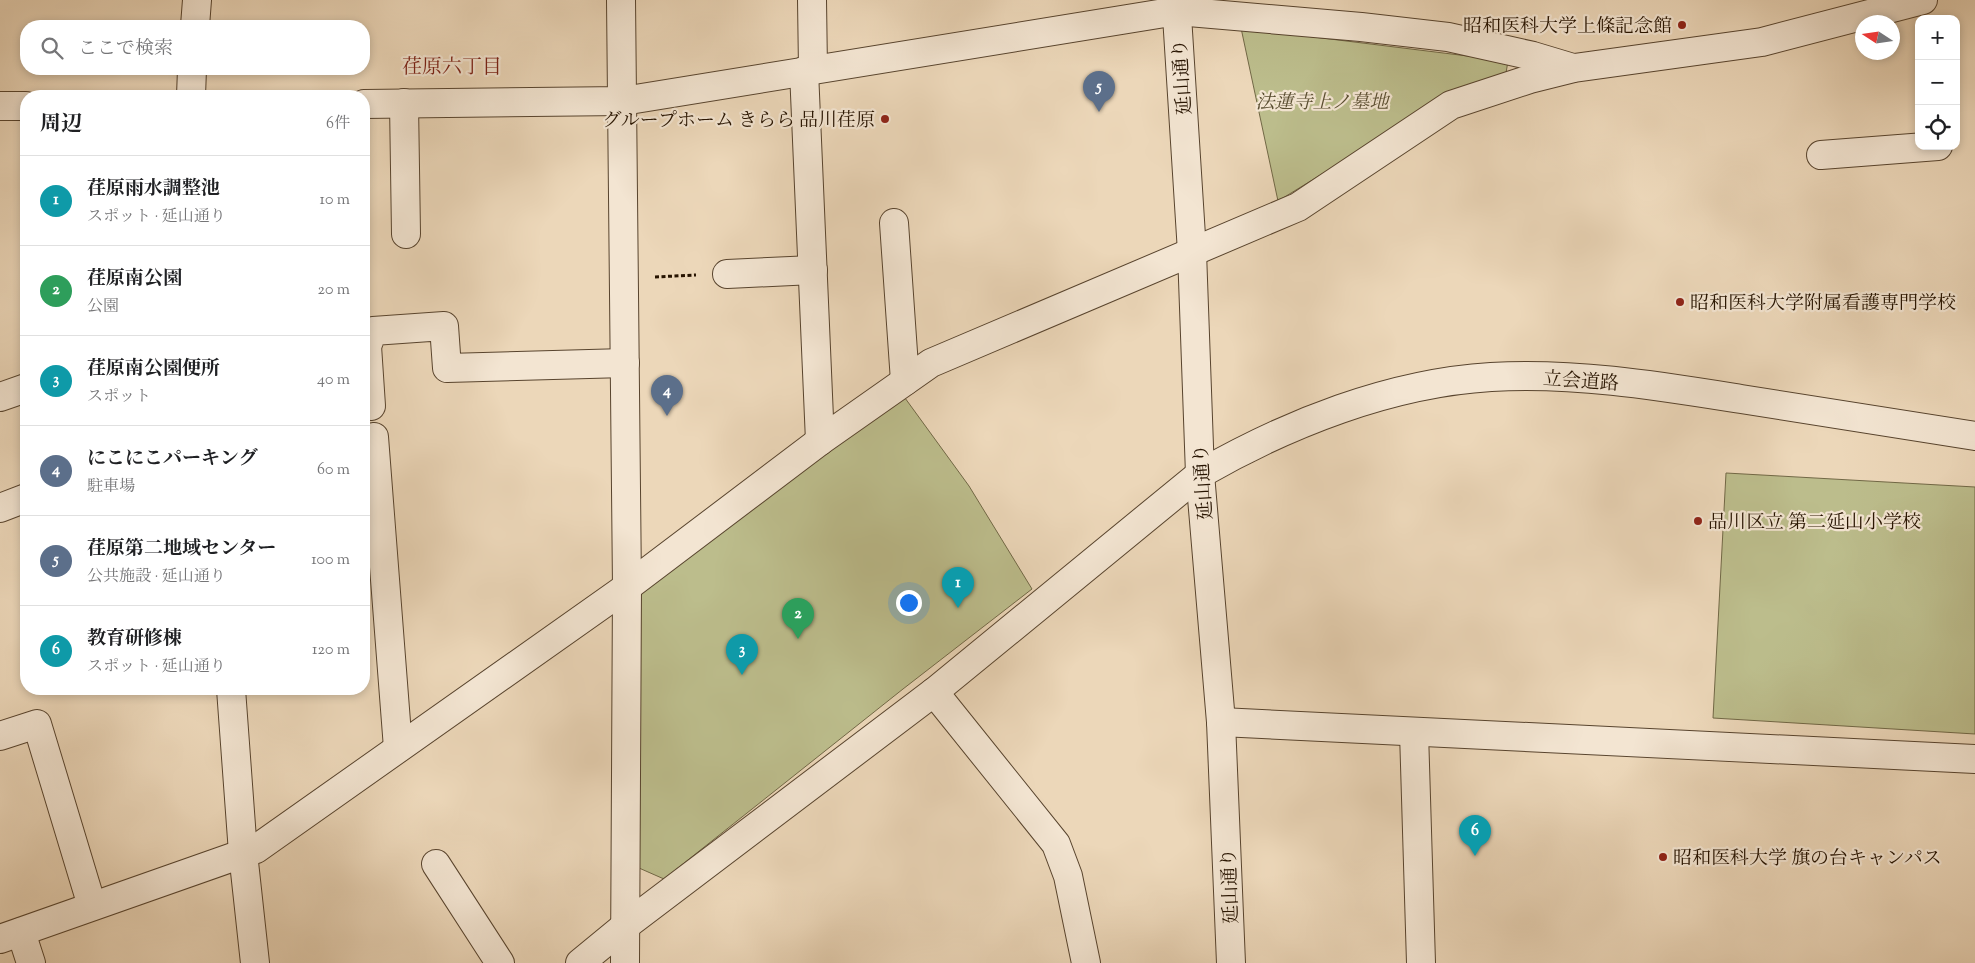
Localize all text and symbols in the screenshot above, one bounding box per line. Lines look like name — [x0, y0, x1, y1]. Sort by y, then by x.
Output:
place label: 昭和医科大学上條記念館 — [1463, 14, 1672, 41]
north arrow — [1855, 15, 1900, 60]
map controls — [1915, 15, 1960, 150]
button: + — [1915, 15, 1960, 60]
marker: 昭和医科大学上條記念館 — [1676, 19, 1688, 31]
search box — [20, 20, 370, 75]
icon: search — [38, 34, 66, 62]
text: ここで検索 — [78, 36, 173, 63]
street label: 延山通り — [1167, 38, 1200, 116]
district label: 荏原六丁目 — [402, 54, 502, 83]
button: − — [1915, 60, 1960, 105]
pin: 5 — [1083, 71, 1115, 112]
park label: 法蓮寺上ノ墓地 — [1255, 90, 1390, 117]
button: locate — [1915, 105, 1960, 150]
place label: グループホーム きらら 品川荏原 — [602, 108, 875, 135]
text: 周辺 — [40, 110, 82, 140]
text: 6件 — [326, 113, 350, 136]
marker: グループホーム きらら 品川荏原 — [879, 113, 891, 125]
text: 荏原雨水調整池 — [87, 176, 220, 203]
text: 1 — [53, 189, 59, 212]
text: 10 m — [320, 189, 350, 212]
text: スポット · 延山通り — [87, 206, 226, 229]
text: 荏原南公園 — [87, 266, 182, 293]
text: 2 — [52, 279, 60, 302]
text: 20 m — [317, 279, 350, 302]
place label: 昭和医科大学附属看護専門学校 — [1690, 291, 1956, 318]
text: 公園 — [87, 296, 119, 319]
marker: 昭和医科大学附属看護専門学校 — [1674, 296, 1686, 308]
text: 荏原南公園便所 — [87, 356, 220, 383]
street label: 立会道路 — [1542, 366, 1620, 399]
text: 3 — [53, 369, 59, 392]
text: 40 m — [317, 369, 350, 392]
pin: 4 — [651, 375, 683, 416]
text: スポット — [87, 386, 151, 409]
street label: 延山通り — [1188, 443, 1221, 521]
text: にこにこパーキング — [87, 446, 257, 473]
text: 4 — [52, 459, 60, 482]
text: 60 m — [317, 459, 350, 482]
text: 駐車場 — [87, 476, 135, 499]
place label: 品川区立 第二延山小学校 — [1708, 510, 1921, 537]
marker: 品川区立 第二延山小学校 — [1692, 515, 1704, 527]
text: 荏原第二地域センター — [87, 536, 276, 563]
text: 5 — [53, 549, 59, 572]
text: 100 m — [311, 549, 350, 572]
text: 公共施設 · 延山通り — [87, 566, 226, 589]
pin: 1 — [942, 567, 974, 608]
your location — [896, 590, 922, 616]
pin: 2 — [782, 598, 814, 639]
text: 教育研修棟 — [87, 626, 182, 653]
pin: 3 — [726, 634, 758, 675]
text: 6 — [52, 639, 60, 662]
text: 120 m — [312, 639, 350, 662]
text: スポット · 延山通り — [87, 656, 226, 679]
pin: 6 — [1459, 815, 1491, 856]
place label: 昭和医科大学 旗の台キャンパス — [1673, 846, 1942, 873]
street label: 延山通り — [1217, 847, 1246, 924]
marker: 昭和医科大学 旗の台キャンパス — [1657, 851, 1669, 863]

